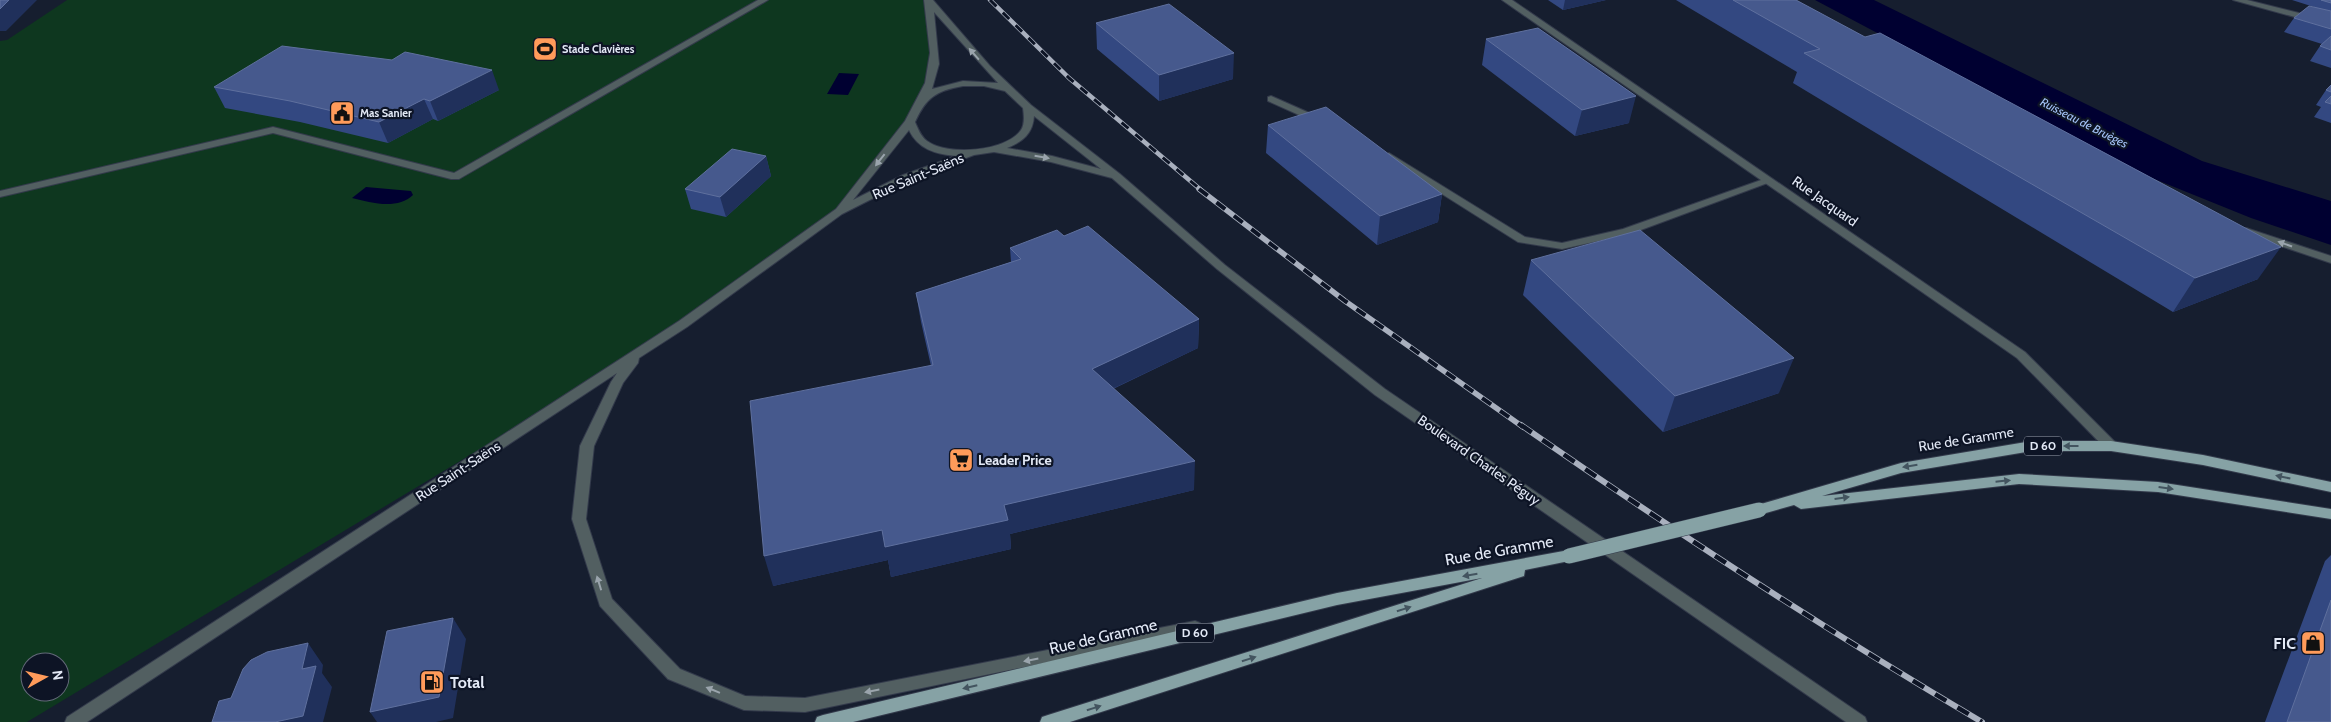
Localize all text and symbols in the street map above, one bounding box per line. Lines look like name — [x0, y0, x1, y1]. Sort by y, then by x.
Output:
sports icon: Stade Clavières — [532, 36, 558, 62]
place label: Stade Clavières — [562, 42, 635, 56]
one-way arrow — [969, 47, 980, 60]
water label: Ruisseau de Bruèges — [2038, 94, 2131, 151]
public building icon: Mas Sanier — [329, 100, 355, 126]
place label: Mas Sanier — [360, 106, 412, 120]
street label: Rue Saint-Saëns — [870, 149, 967, 203]
one-way arrow — [874, 153, 885, 166]
one-way arrow — [1034, 154, 1050, 162]
street label: Rue Jacquard — [1789, 172, 1861, 230]
one-way arrow — [2277, 240, 2292, 248]
street label: Boulevard Charles Péguy — [1414, 411, 1544, 509]
street label: Rue de Gramme — [1917, 423, 2015, 455]
road number: D 60 — [2024, 436, 2062, 456]
street label: Rue Saint-Saëns — [412, 437, 504, 505]
one-way arrow — [2063, 442, 2079, 450]
supermarket icon: Leader Price — [948, 447, 974, 473]
place label: Leader Price — [978, 451, 1052, 469]
one-way arrow — [1902, 463, 1918, 471]
one-way arrow — [2276, 473, 2291, 481]
one-way arrow — [1996, 477, 2012, 485]
one-way arrow — [2158, 484, 2174, 492]
one-way arrow — [1834, 494, 1850, 502]
street label: Rue de Gramme — [1443, 532, 1555, 569]
one-way arrow — [1461, 571, 1477, 579]
one-way arrow — [594, 575, 602, 590]
one-way arrow — [1397, 605, 1412, 613]
street label: Rue de Gramme — [1047, 615, 1159, 658]
road number: D 60 — [1176, 624, 1214, 642]
shop icon: FIC — [2300, 630, 2326, 656]
place label: FIC — [2273, 634, 2296, 653]
north arrow — [20, 652, 70, 702]
one-way arrow — [1242, 654, 1257, 662]
one-way arrow — [1023, 656, 1039, 664]
text: N — [48, 669, 67, 681]
fuel station icon: Total — [419, 669, 445, 695]
place label: Total — [450, 673, 484, 692]
one-way arrow — [962, 683, 977, 691]
one-way arrow — [705, 686, 720, 694]
one-way arrow — [864, 688, 880, 696]
one-way arrow — [1087, 704, 1102, 712]

